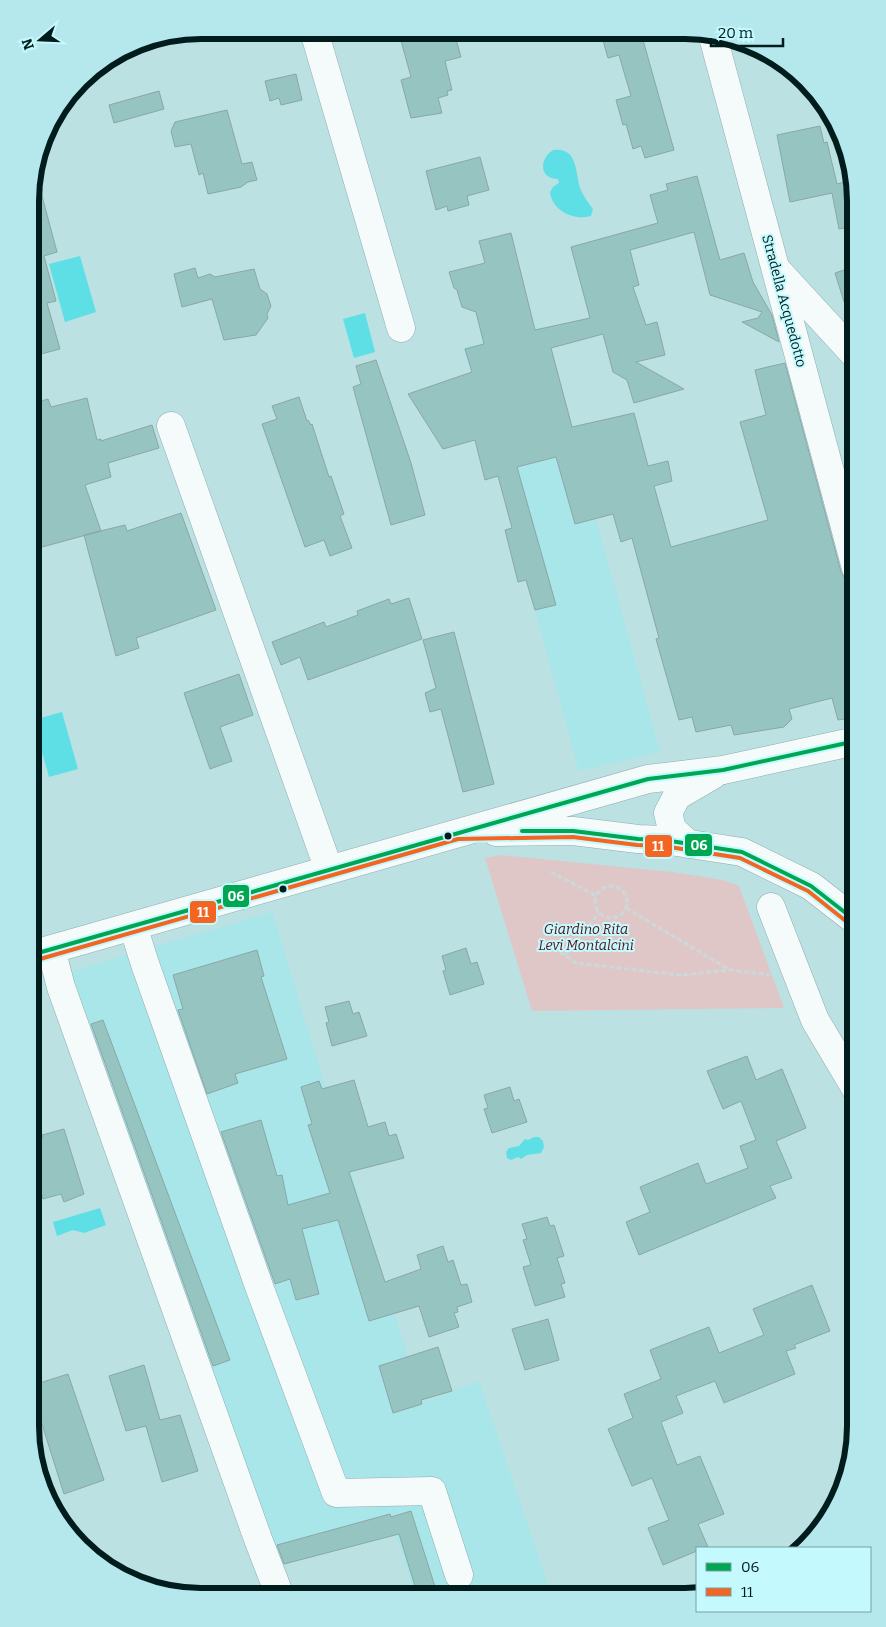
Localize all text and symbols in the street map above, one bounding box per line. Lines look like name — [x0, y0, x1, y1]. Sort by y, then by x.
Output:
north arrow — [15, 15, 65, 65]
scale bar — [711, 15, 784, 47]
text: 20 m — [718, 24, 754, 42]
text: N — [18, 36, 38, 52]
street label: Stradella Acquedotto — [758, 233, 810, 369]
unlabelled marker — [443, 831, 453, 841]
line badge: 06 — [684, 833, 713, 857]
line badge: 11 — [644, 834, 673, 858]
text: 06 — [690, 837, 708, 854]
text: 11 — [652, 838, 664, 855]
line badge: 06 — [222, 884, 250, 908]
unlabelled marker — [278, 884, 288, 894]
text: 06 — [227, 888, 245, 905]
line badge: 11 — [189, 900, 217, 924]
text: 11 — [197, 904, 209, 921]
park label: Giardino Rita Levi Montalcini — [538, 921, 634, 954]
legend — [696, 1547, 871, 1612]
text: 06 — [741, 1558, 760, 1576]
text: 11 — [741, 1583, 753, 1601]

